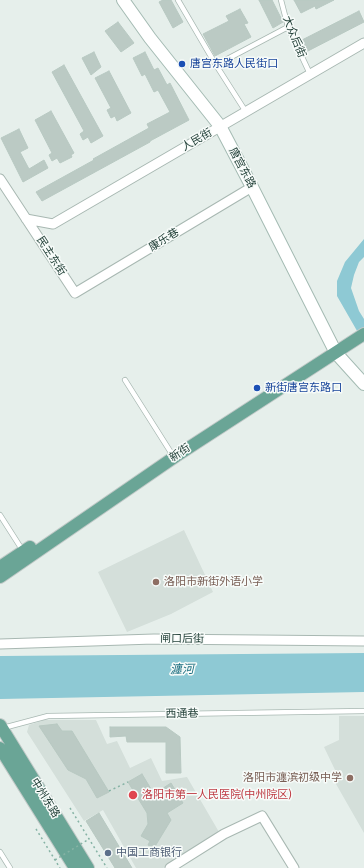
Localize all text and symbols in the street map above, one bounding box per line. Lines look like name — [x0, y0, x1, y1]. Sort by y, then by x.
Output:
street label: 大众后街 — [280, 14, 308, 60]
place label: 唐宫东路人民街口 — [190, 57, 278, 71]
marker: 唐宫东路人民街口 — [177, 59, 187, 69]
street label: 人民街 — [179, 126, 215, 154]
street label: 唐宫东路 — [226, 145, 258, 191]
street label: 康乐巷 — [146, 226, 182, 254]
street label: 民主东街 — [33, 234, 69, 278]
place label: 新街唐宫东路口 — [265, 381, 342, 395]
marker: 新街唐宫东路口 — [252, 383, 262, 393]
street label: 新街 — [167, 441, 193, 465]
place label: 洛阳市新街外语小学 — [164, 575, 263, 589]
marker: 洛阳市新街外语小学 — [151, 577, 161, 587]
street label: 闸口后街 — [160, 632, 204, 646]
water label: 瀍河 — [170, 663, 194, 677]
street label: 西通巷 — [165, 707, 199, 721]
place label: 洛阳市瀍滨初级中学 — [243, 771, 342, 785]
marker: 洛阳市瀍滨初级中学 — [345, 773, 355, 783]
street label: 中州东路 — [28, 776, 62, 820]
place label: 洛阳市第一人民医院(中州院区) — [142, 788, 291, 802]
marker: 洛阳市第一人民医院(中州院区) — [127, 789, 139, 801]
place label: 中国工商银行 — [116, 846, 182, 860]
marker: 中国工商银行 — [103, 848, 113, 858]

